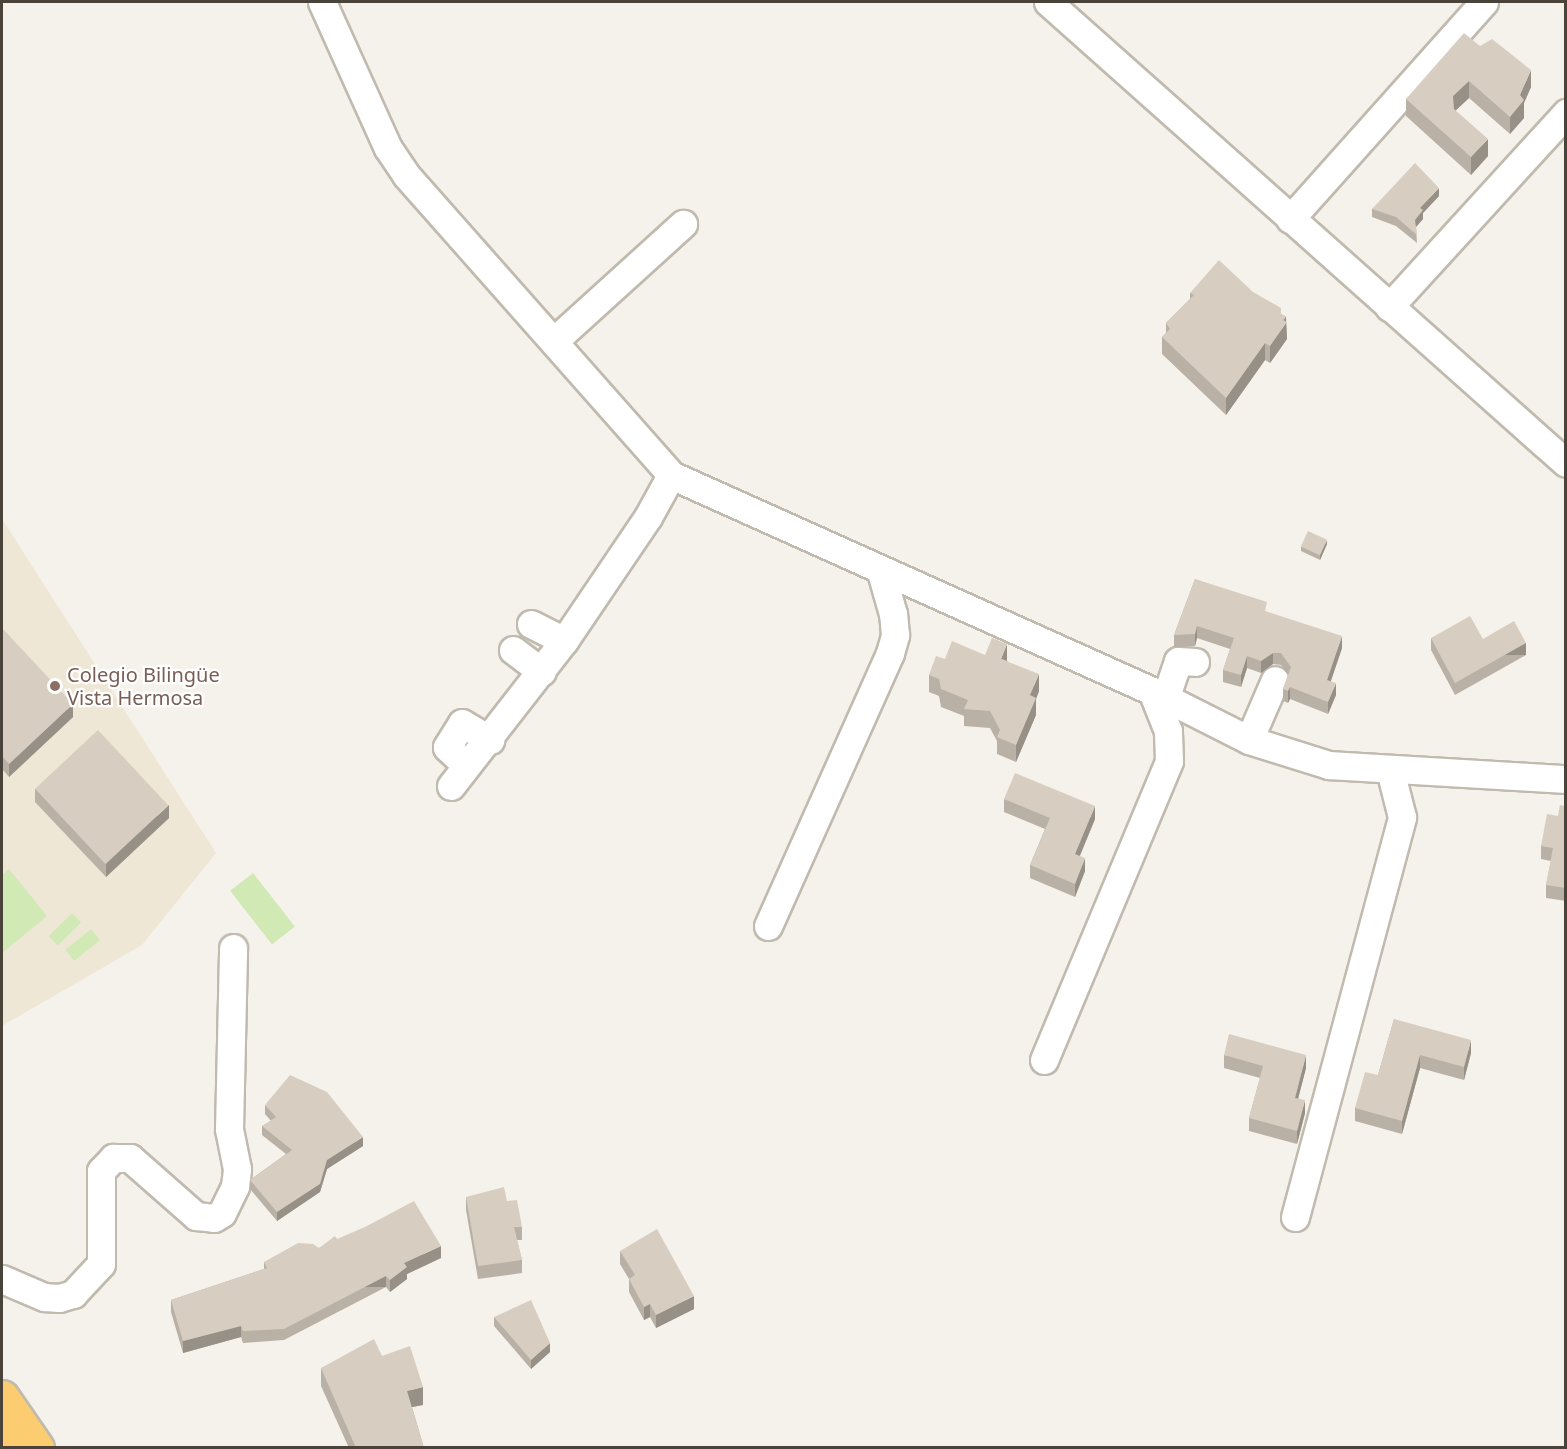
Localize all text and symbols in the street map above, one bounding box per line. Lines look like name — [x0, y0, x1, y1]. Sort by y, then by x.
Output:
place label: Colegio Bilingüe Vista Hermosa — [67, 662, 220, 709]
marker: Colegio Bilingüe Vista Hermosa — [48, 679, 62, 693]

